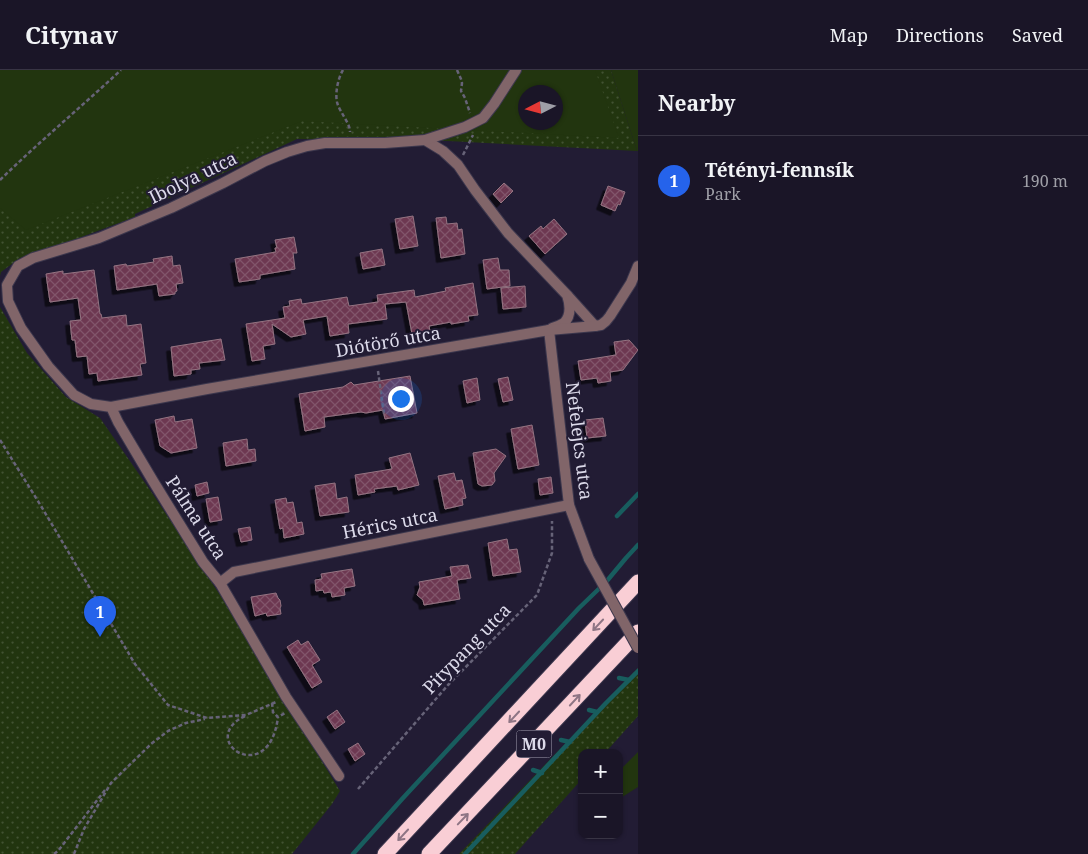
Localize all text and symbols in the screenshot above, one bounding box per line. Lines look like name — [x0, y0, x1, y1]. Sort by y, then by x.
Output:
text: Citynav — [25, 18, 118, 51]
text: Map — [830, 23, 868, 47]
text: Directions — [896, 23, 984, 47]
text: Saved — [1012, 23, 1063, 47]
north arrow — [518, 85, 563, 130]
text: Nearby — [658, 89, 736, 117]
street label: Ibolya utca — [144, 145, 241, 209]
text: Tétényi-fennsík — [705, 157, 854, 183]
text: 1 — [669, 170, 679, 192]
text: 190 m — [1022, 170, 1068, 192]
text: Park — [705, 183, 741, 205]
street label: Diótörő utca — [333, 320, 442, 362]
street label: Nefelejcs utca — [561, 381, 599, 501]
your location — [388, 386, 414, 412]
street label: Pálma utca — [161, 471, 233, 564]
street label: Hérics utca — [340, 502, 439, 544]
pin: 1 — [84, 596, 116, 637]
street label: Pitypang utca — [417, 598, 516, 699]
one-way arrow — [593, 619, 604, 632]
one-way arrow — [569, 694, 580, 707]
one-way arrow — [508, 710, 520, 723]
road number: M0 — [516, 731, 552, 758]
map controls — [578, 749, 623, 839]
button: + — [578, 749, 623, 794]
button: − — [578, 794, 623, 839]
one-way arrow — [457, 812, 469, 825]
one-way arrow — [397, 829, 409, 842]

